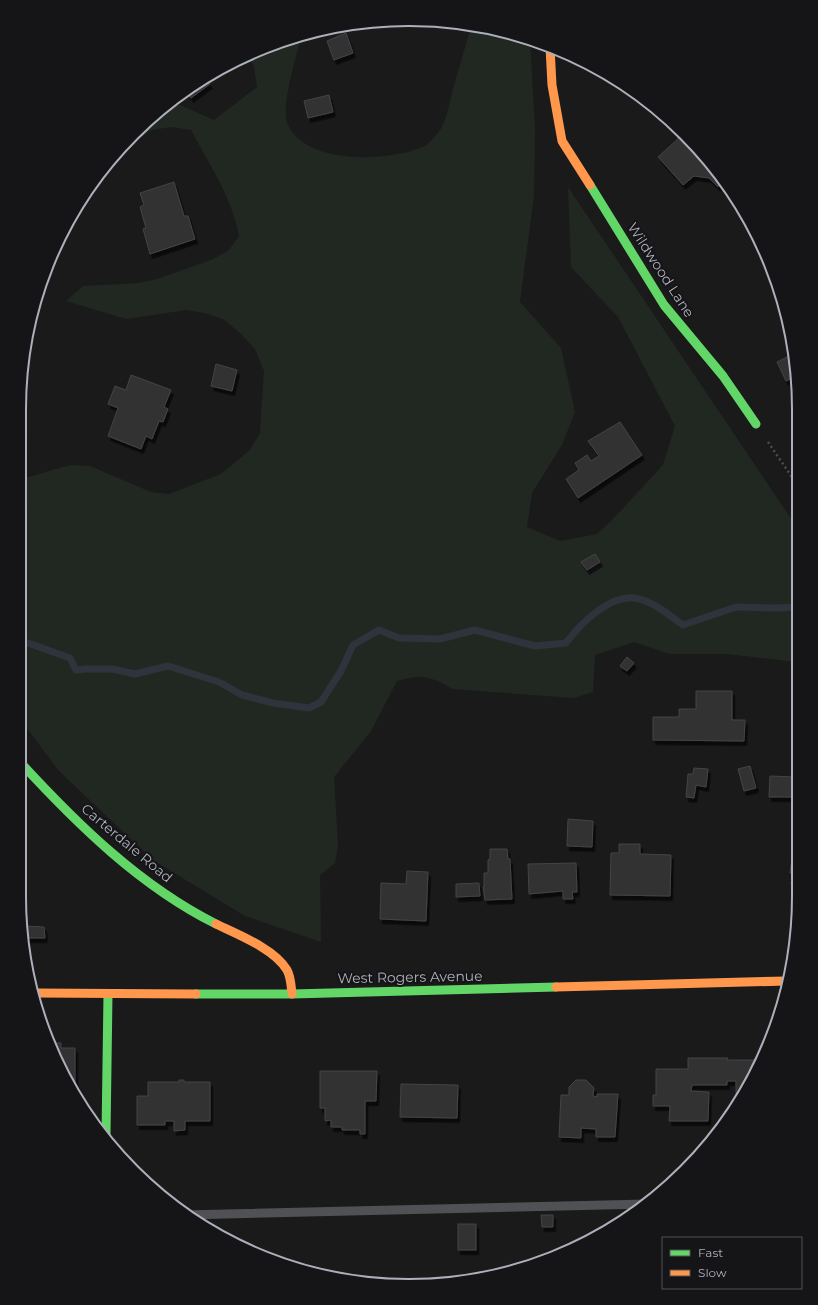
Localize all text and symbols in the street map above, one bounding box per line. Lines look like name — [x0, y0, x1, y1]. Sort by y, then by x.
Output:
street label: Wildwood Lane — [624, 219, 698, 321]
street label: Carterdale Road — [78, 800, 176, 886]
street label: West Rogers Avenue — [337, 967, 483, 987]
legend — [662, 1237, 802, 1289]
text: Fast — [698, 1245, 723, 1260]
text: Slow — [698, 1265, 727, 1280]

